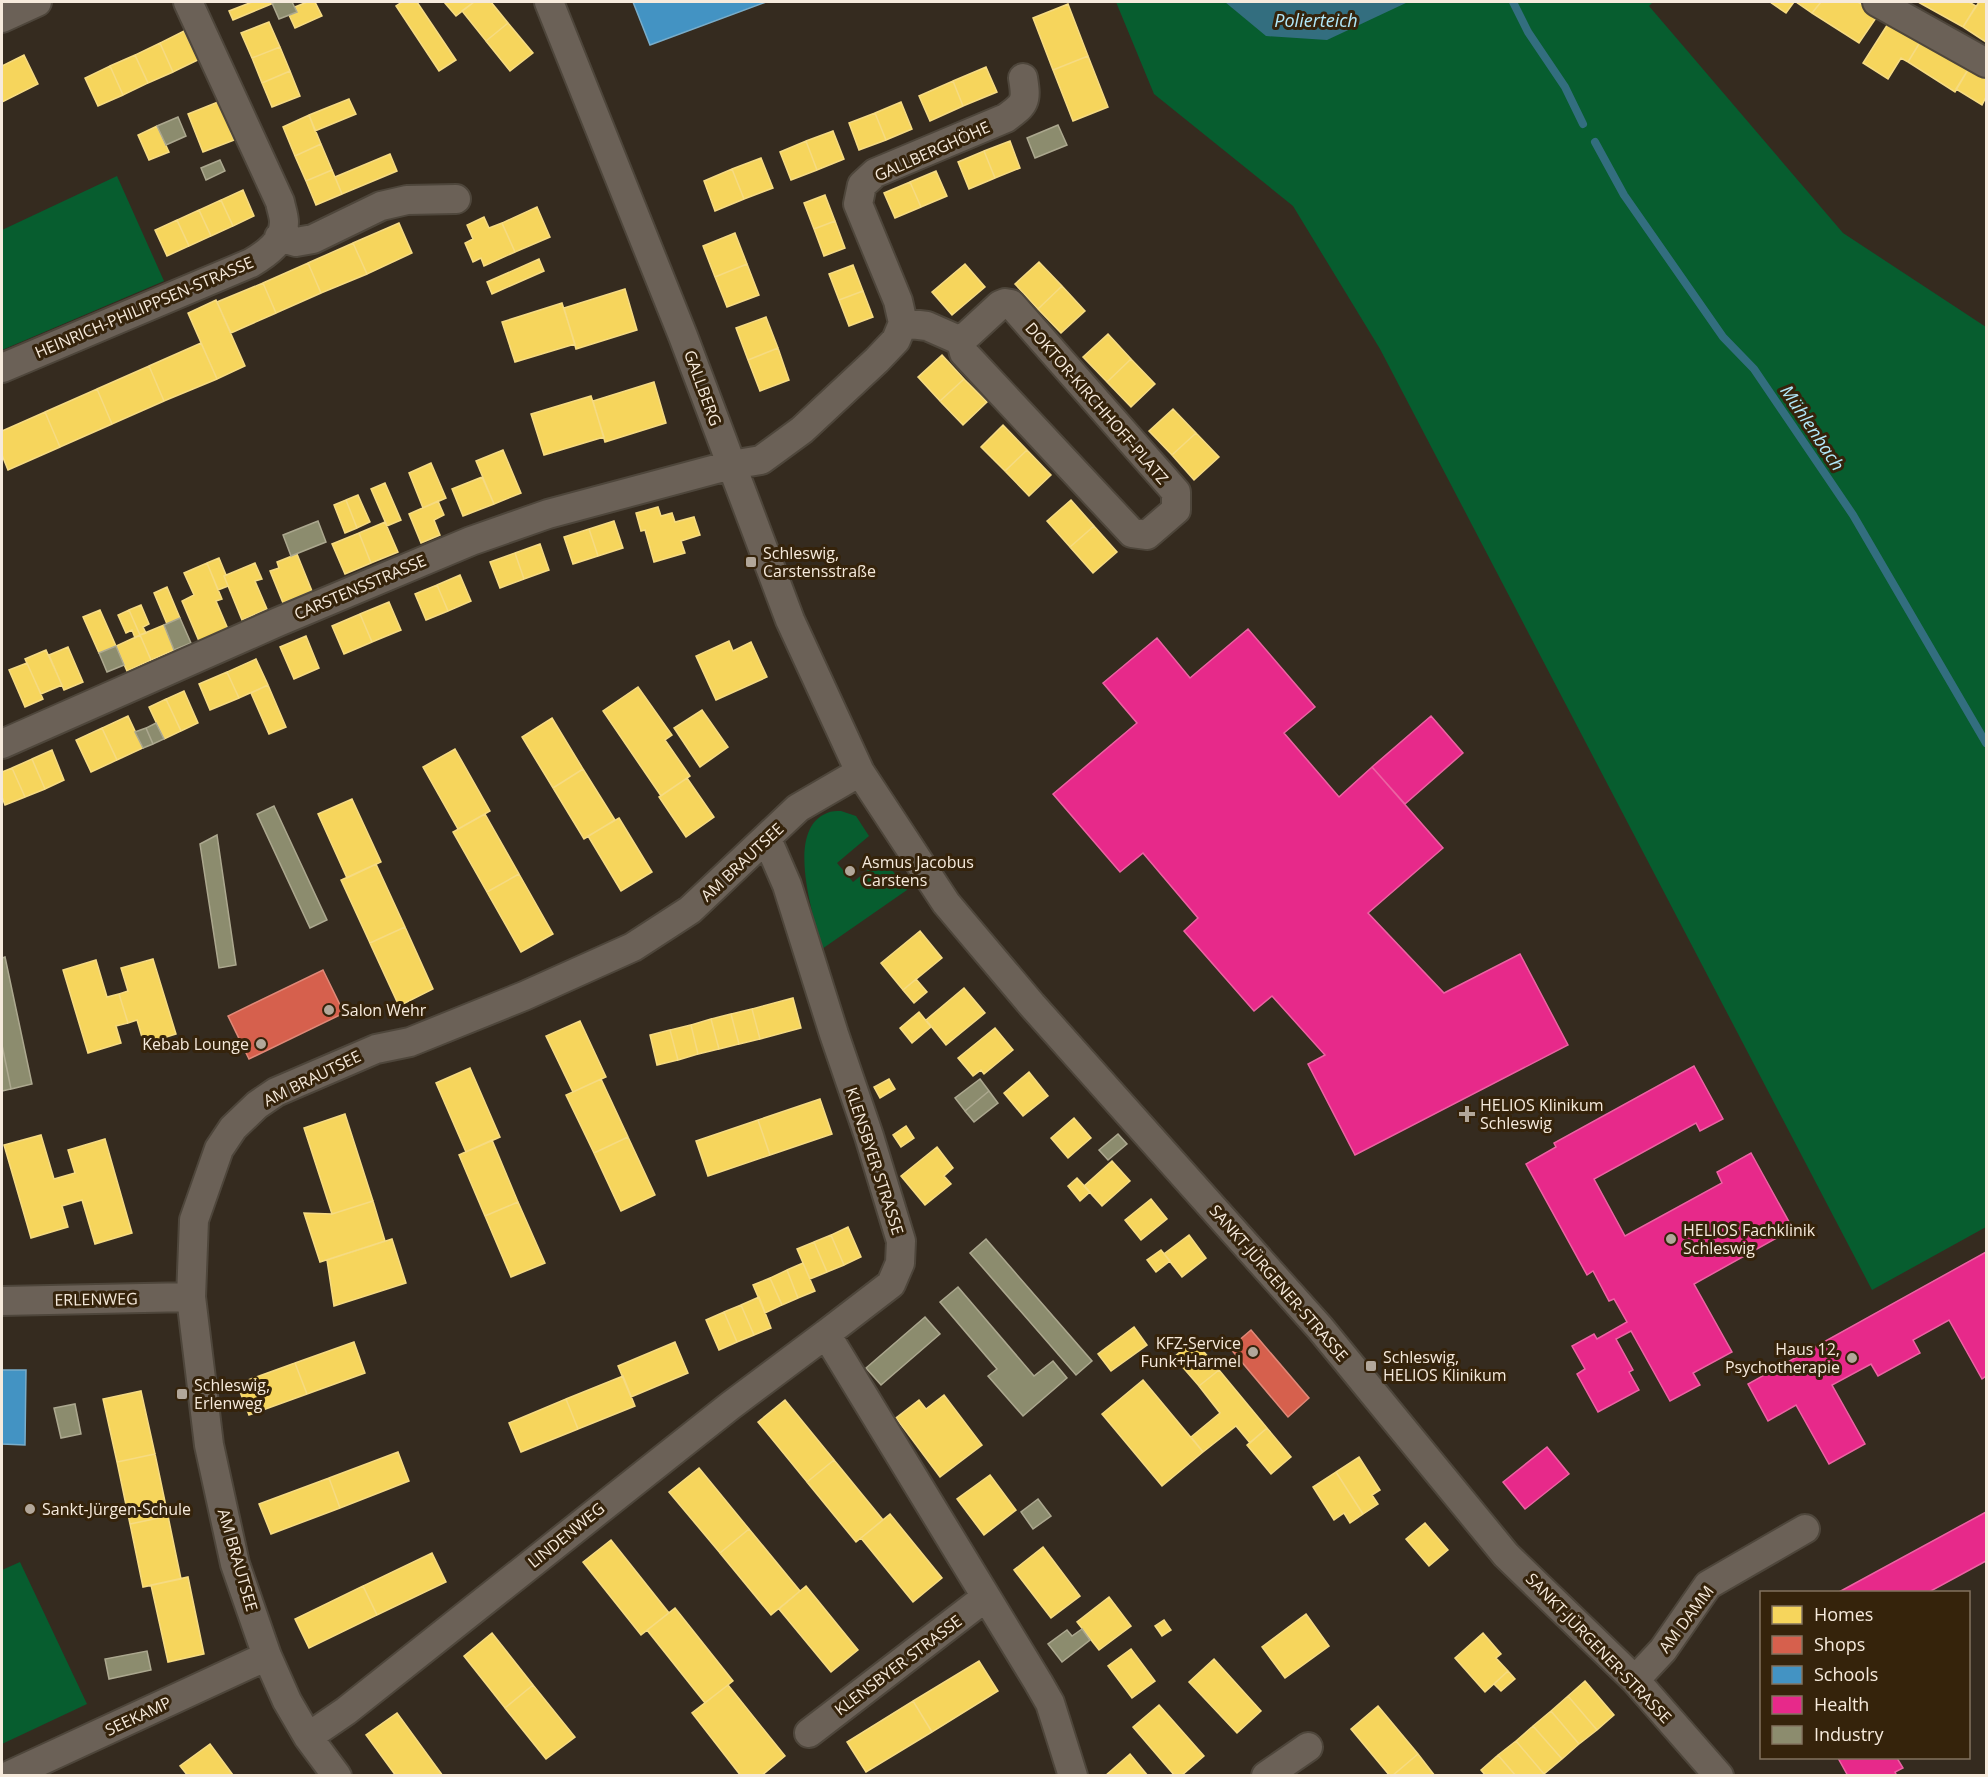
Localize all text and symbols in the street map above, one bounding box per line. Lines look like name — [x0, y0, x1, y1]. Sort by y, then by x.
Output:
water label: Polierteich — [1274, 8, 1358, 32]
street label: GALLBERGHÖHE — [871, 116, 993, 186]
street label: HEINRICH-PHILIPPSEN-STRASSE — [31, 251, 257, 363]
street label: DOKTOR-KIRCHHOFF-PLATZ — [1020, 317, 1174, 489]
street label: GALLBERG — [679, 347, 727, 429]
water label: Mühlenbach — [1775, 380, 1850, 475]
place label: Schleswig, Carstensstraße — [763, 542, 876, 582]
street label: CARSTENSSTRASSE — [291, 549, 429, 625]
marker: Schleswig, Carstensstraße — [744, 555, 758, 569]
street label: AM BRAUTSEE — [696, 818, 788, 906]
place label: Asmus Jacobus Carstens — [862, 851, 974, 891]
marker: Asmus Jacobus Carstens — [843, 864, 857, 878]
place label: Salon Wehr — [341, 999, 427, 1021]
marker: Salon Wehr — [322, 1003, 336, 1017]
place label: Kebab Lounge — [142, 1033, 249, 1055]
marker: Kebab Lounge — [254, 1037, 268, 1051]
street label: AM BRAUTSEE — [260, 1045, 364, 1111]
street label: KLENSBYER STRASSE — [841, 1084, 909, 1238]
place label: HELIOS Klinikum Schleswig — [1480, 1094, 1604, 1134]
marker: HELIOS Klinikum Schleswig — [1458, 1105, 1476, 1123]
street label: SANKT-JÜRGENER-STRASSE — [1205, 1200, 1353, 1366]
place label: HELIOS Fachklinik Schleswig — [1683, 1219, 1816, 1259]
marker: HELIOS Fachklinik Schleswig — [1664, 1232, 1678, 1246]
street label: ERLENWEG — [54, 1287, 138, 1311]
place label: KFZ-Service Funk+Harmel — [1141, 1332, 1241, 1372]
place label: Haus 12, Psychotherapie — [1725, 1338, 1840, 1378]
marker: KFZ-Service Funk+Harmel — [1246, 1345, 1260, 1359]
place label: Schleswig, HELIOS Klinikum — [1383, 1346, 1507, 1386]
marker: Haus 12, Psychotherapie — [1845, 1351, 1859, 1365]
marker: Schleswig, HELIOS Klinikum — [1364, 1359, 1378, 1373]
place label: Schleswig, Erlenweg — [194, 1374, 270, 1414]
marker: Schleswig, Erlenweg — [175, 1387, 189, 1401]
street label: LINDENWEG — [523, 1497, 609, 1573]
place label: Sankt-Jürgen-Schule — [42, 1498, 191, 1520]
marker: Sankt-Jürgen-Schule — [23, 1502, 37, 1516]
street label: AM BRAUTSEE — [213, 1506, 263, 1614]
street label: SANKT-JÜRGENER-STRASSE — [1521, 1568, 1677, 1728]
street label: AM DAMM — [1653, 1581, 1719, 1657]
legend — [1760, 1591, 1970, 1759]
text: Homes — [1814, 1602, 1873, 1626]
street label: KLENSBYER STRASSE — [830, 1610, 966, 1720]
text: Shops — [1814, 1632, 1865, 1656]
text: Schools — [1814, 1662, 1878, 1686]
street label: SEEKAMP — [101, 1691, 175, 1741]
text: Health — [1814, 1692, 1869, 1716]
text: Industry — [1814, 1722, 1884, 1746]

